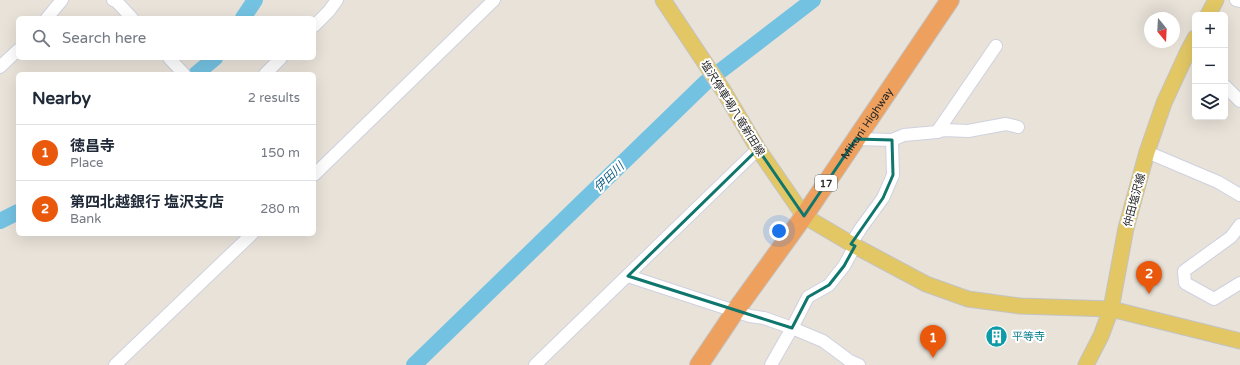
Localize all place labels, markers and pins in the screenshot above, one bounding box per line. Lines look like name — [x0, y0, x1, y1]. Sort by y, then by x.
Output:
pin: 2 — [1136, 261, 1162, 294]
building icon: 平等寺 — [984, 323, 1010, 349]
pin: 1 — [920, 325, 946, 358]
place label: 平等寺 — [1012, 330, 1045, 343]

